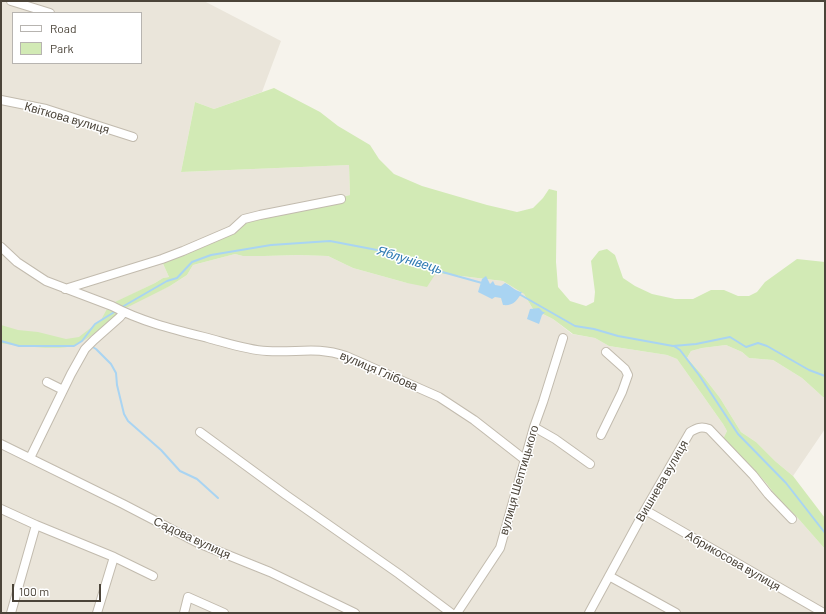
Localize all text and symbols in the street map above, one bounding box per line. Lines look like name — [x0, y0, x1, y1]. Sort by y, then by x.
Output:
legend — [12, 12, 142, 64]
text: Road — [50, 21, 77, 35]
text: Park — [50, 41, 74, 55]
street label: Квіткова вулиця — [23, 99, 111, 137]
water label: Яблунівець — [375, 243, 445, 277]
street label: вулиця Глібова — [338, 348, 420, 394]
street label: вулиця Шептицького — [496, 423, 542, 537]
street label: Вишнева вулиця — [633, 438, 691, 524]
street label: Садова вулиця — [151, 514, 233, 562]
street label: Абрикосова вулиця — [683, 528, 783, 594]
scale bar — [14, 576, 103, 602]
text: 100 m — [19, 584, 49, 598]

